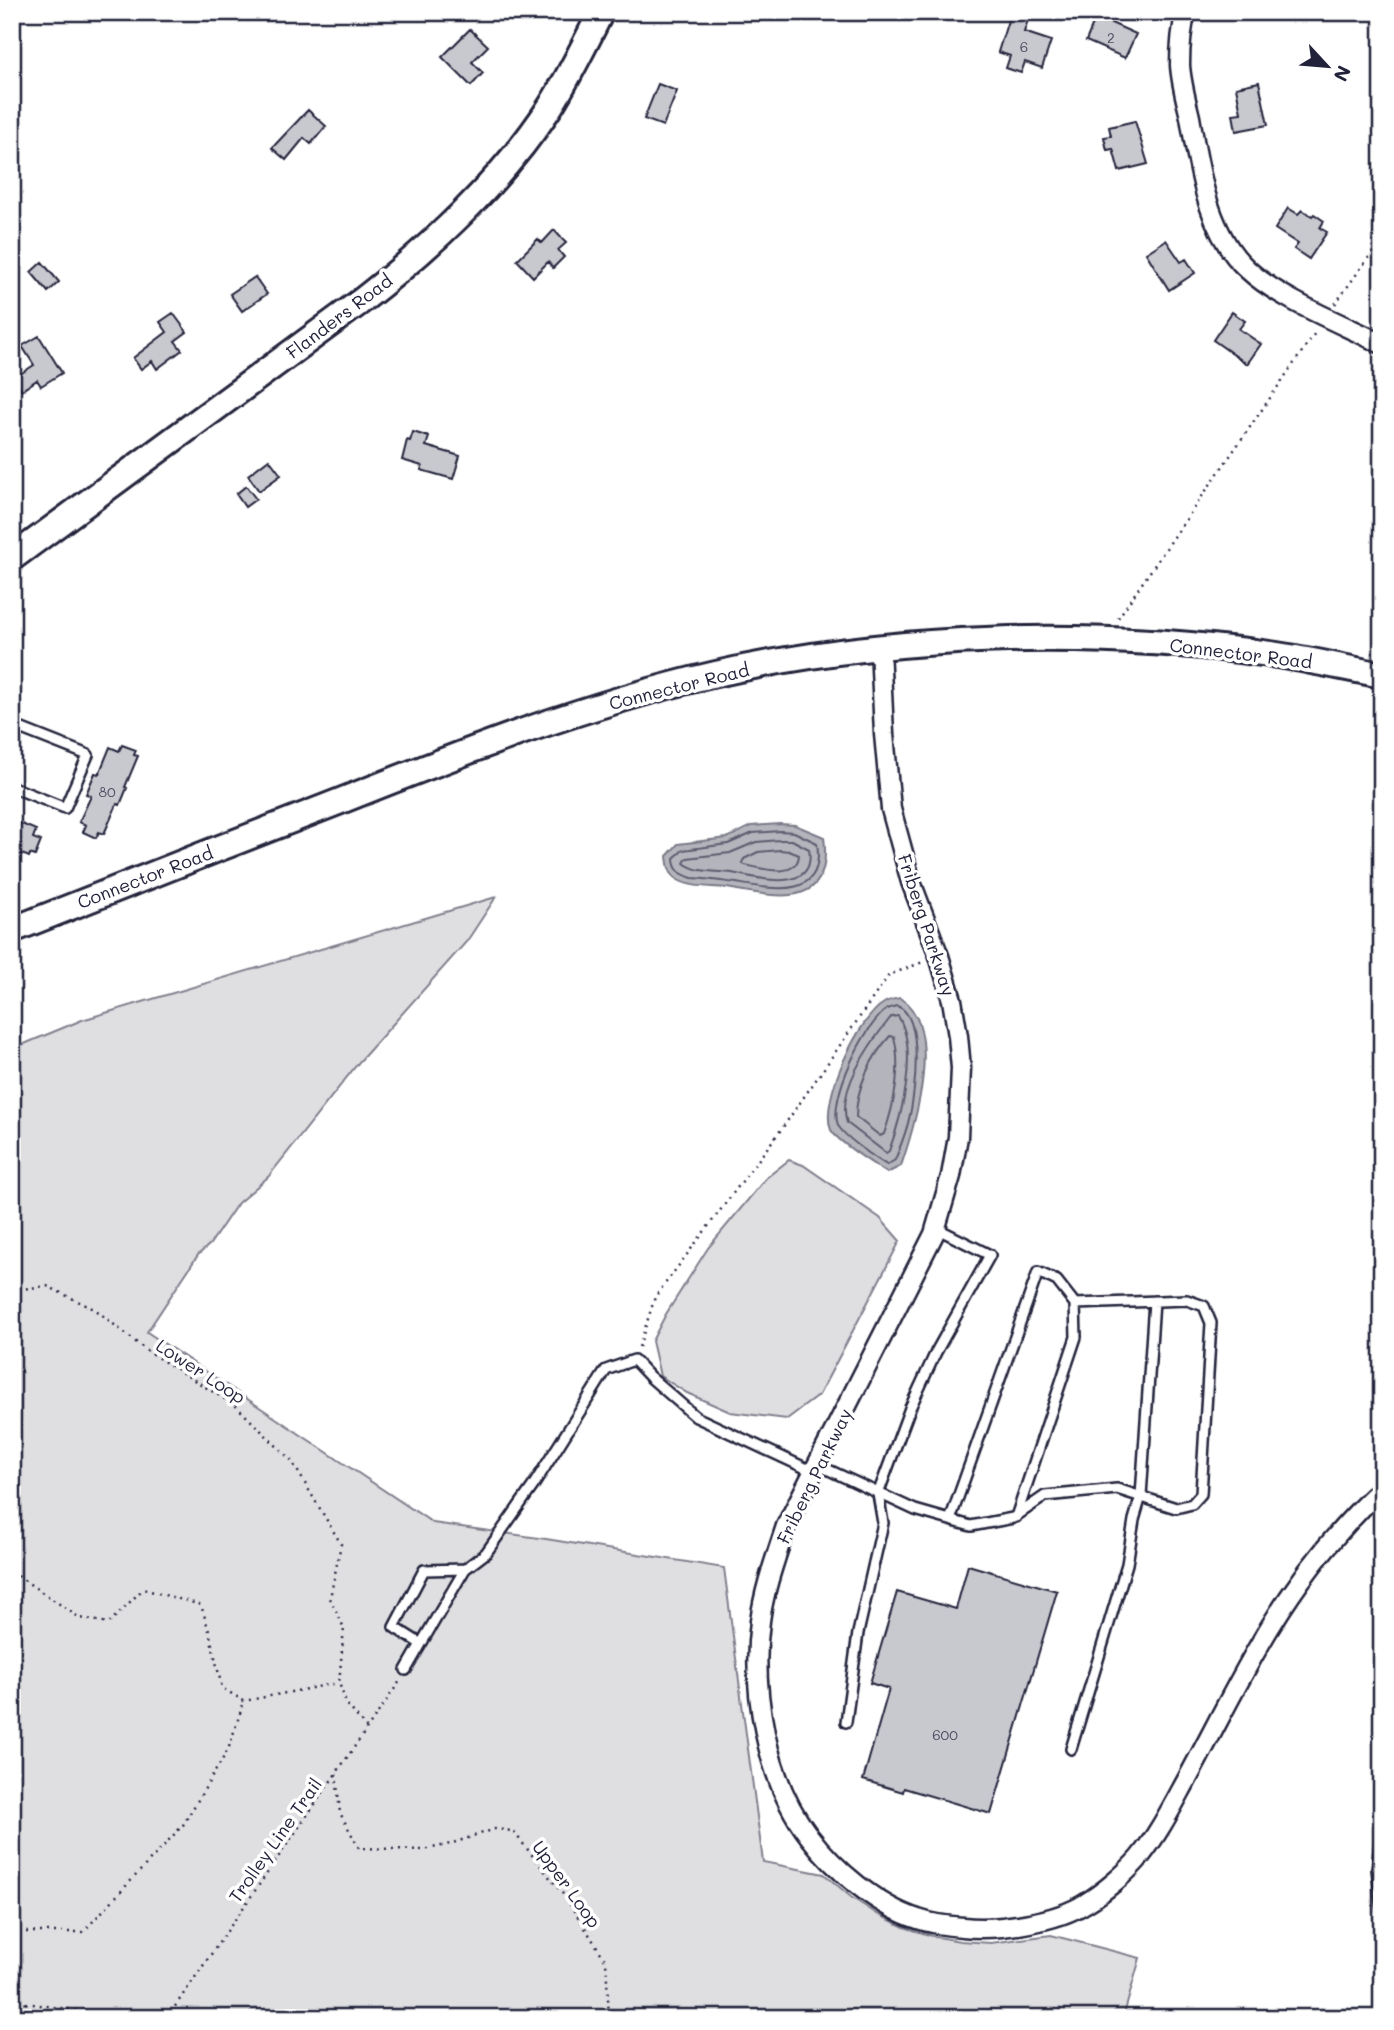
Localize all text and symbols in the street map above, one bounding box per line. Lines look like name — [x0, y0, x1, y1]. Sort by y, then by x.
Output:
house number: 2 — [1107, 28, 1115, 47]
north arrow — [1292, 32, 1362, 102]
house number: 6 — [1020, 37, 1028, 56]
text: N — [1328, 62, 1357, 86]
street label: Flanders Road — [281, 268, 397, 364]
street label: Connector Road — [1168, 632, 1314, 674]
street label: Connector Road — [607, 657, 751, 715]
house number: 80 — [98, 782, 116, 801]
street label: Connector Road — [74, 840, 216, 914]
street label: Friberg Parkway — [893, 851, 961, 999]
street label: Lower Loop — [152, 1333, 250, 1409]
street label: Friberg Parkway — [771, 1404, 857, 1548]
house number: 600 — [932, 1725, 958, 1744]
street label: Trolley Line Trail — [223, 1773, 327, 1907]
street label: Upper Loop — [527, 1836, 607, 1932]

